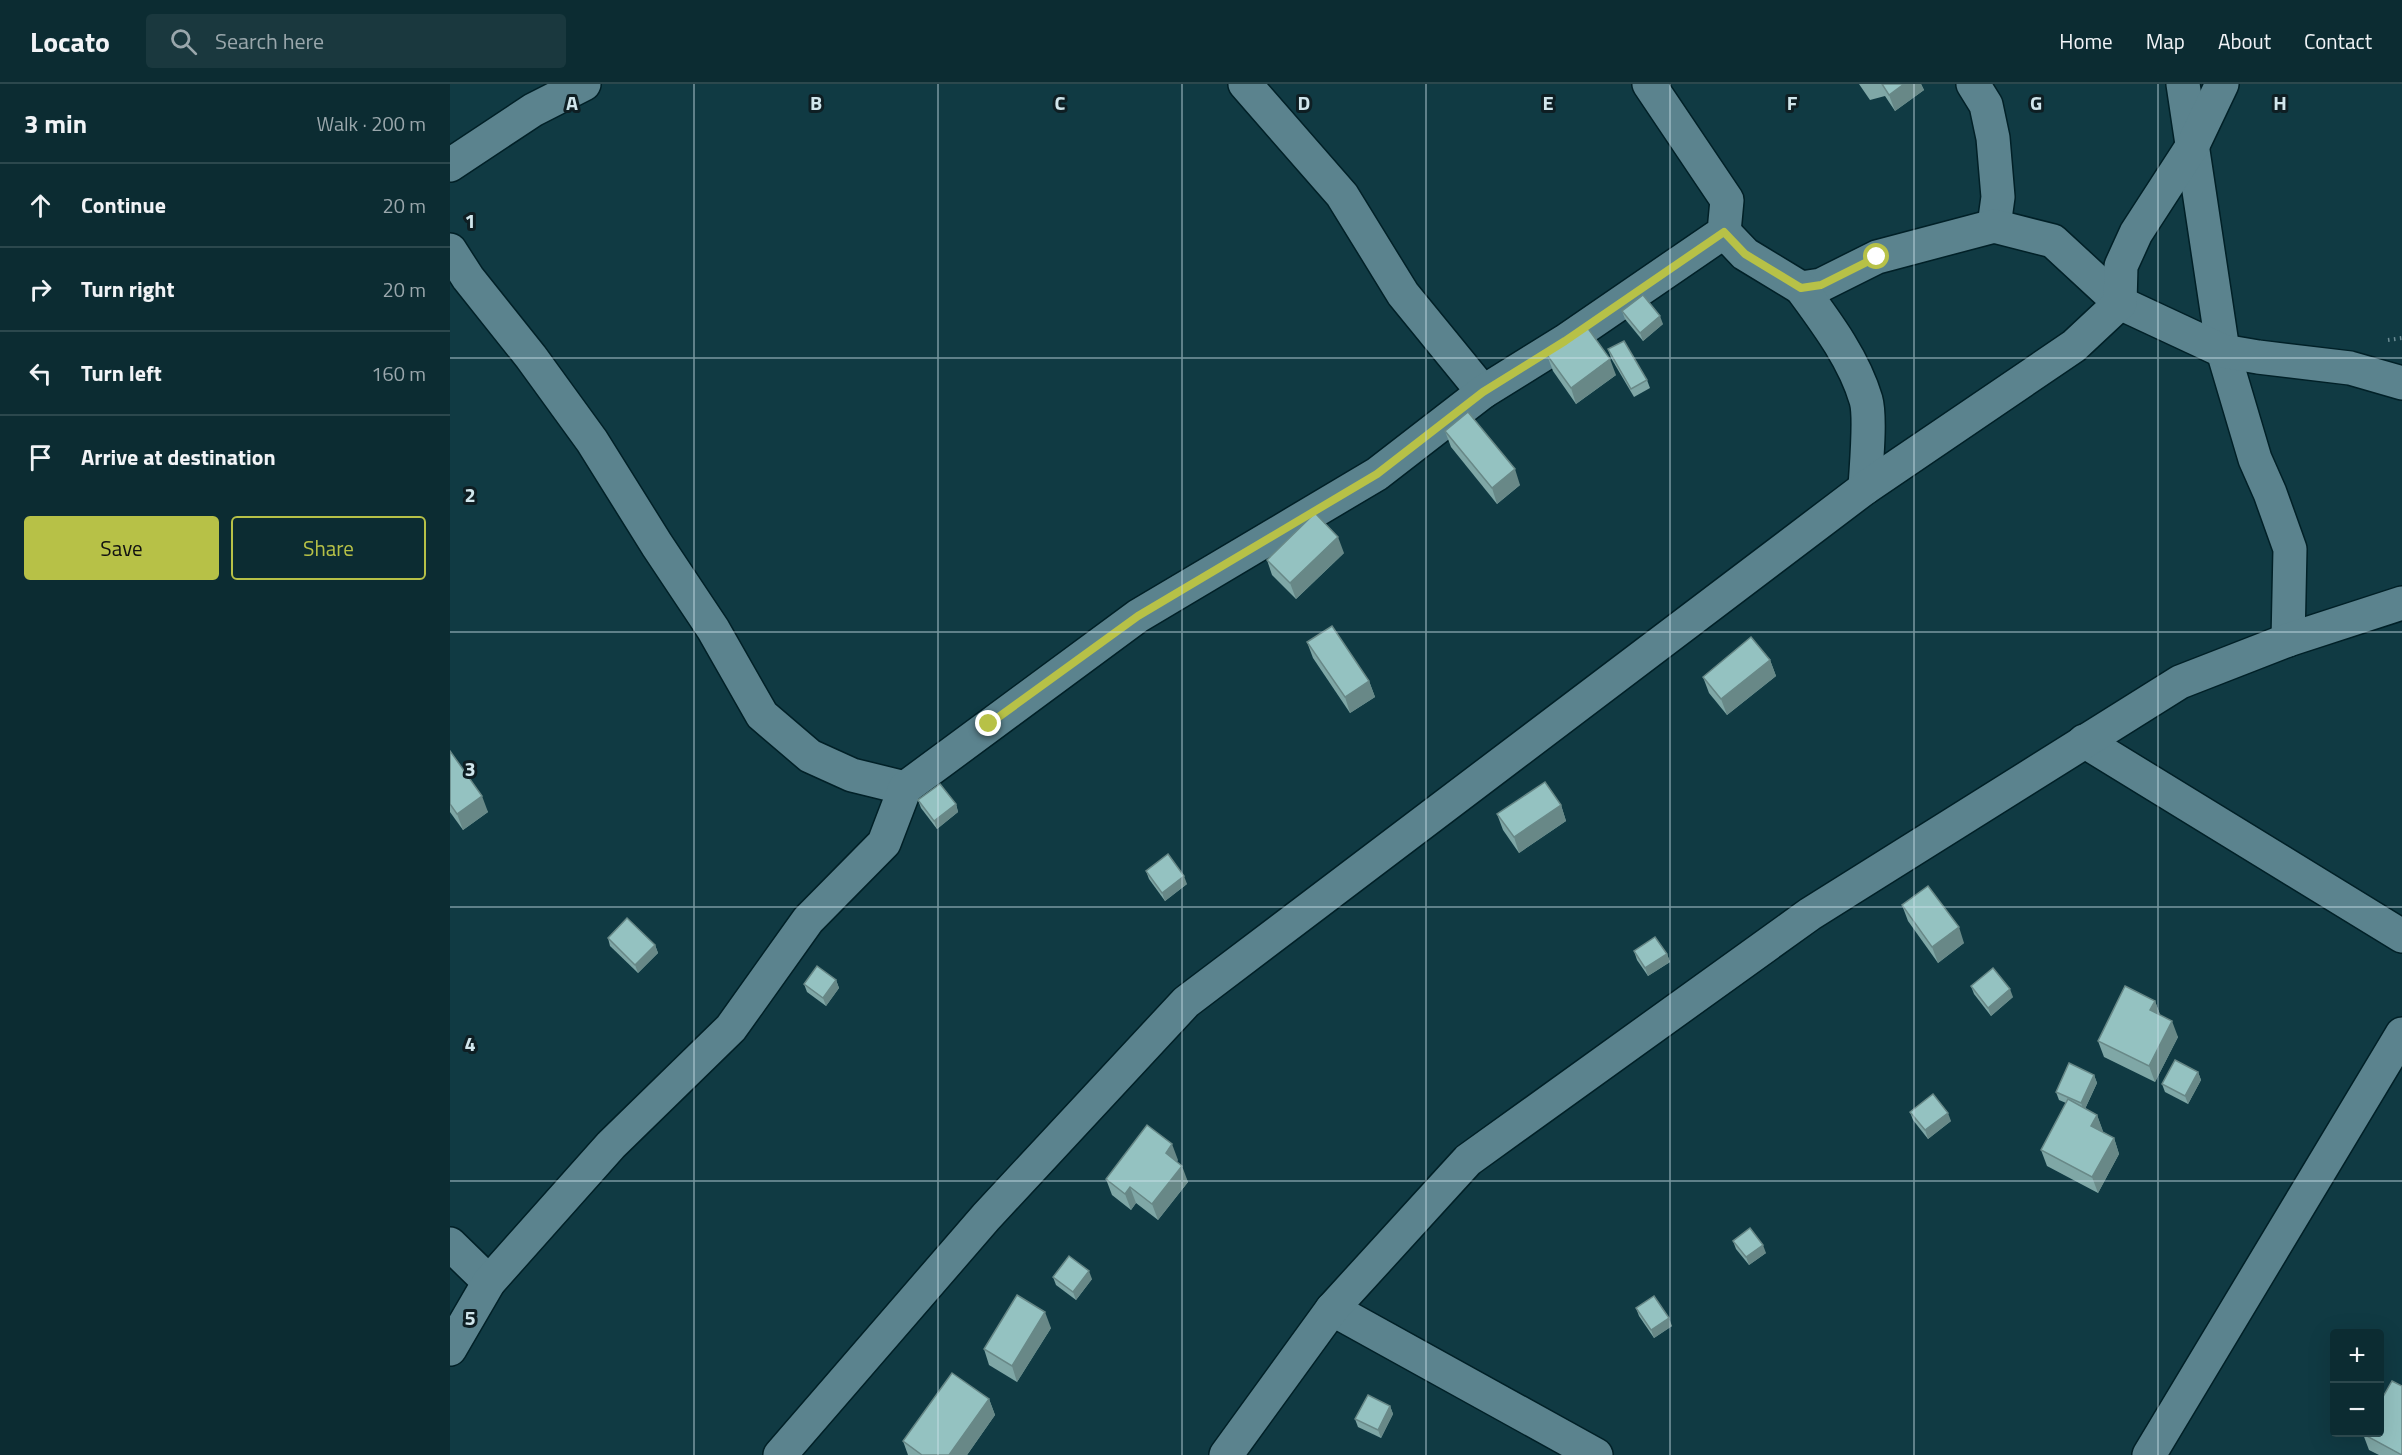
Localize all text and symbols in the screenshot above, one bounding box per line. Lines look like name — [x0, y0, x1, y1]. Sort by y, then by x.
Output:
search box — [146, 14, 566, 68]
text: Locato — [30, 20, 110, 63]
text: Search here — [215, 24, 324, 58]
icon: search — [167, 25, 200, 58]
text: Home — [2059, 25, 2113, 57]
text: Map — [2146, 25, 2185, 57]
text: About — [2218, 25, 2271, 57]
text: Contact — [2304, 25, 2372, 57]
text: A — [566, 87, 578, 118]
text: B — [810, 87, 822, 118]
text: C — [1055, 87, 1066, 118]
text: D — [1298, 87, 1310, 118]
text: E — [1542, 87, 1554, 118]
text: F — [1787, 87, 1798, 118]
text: G — [2030, 87, 2042, 118]
text: H — [2273, 87, 2287, 118]
text: 3 min — [24, 104, 87, 143]
text: Walk · 200 m — [317, 108, 426, 139]
text: Continue — [81, 188, 166, 222]
icon: ahead — [24, 189, 57, 222]
text: 20 m — [382, 190, 426, 221]
text: 1 — [464, 205, 476, 236]
route start — [1863, 243, 1889, 269]
text: Turn right — [81, 272, 175, 306]
icon: right — [24, 273, 57, 306]
text: 20 m — [382, 274, 426, 305]
text: Turn left — [81, 356, 162, 390]
icon: left — [24, 357, 57, 390]
text: 160 m — [371, 358, 426, 389]
text: Arrive at destination — [81, 440, 276, 474]
icon: arrive — [24, 441, 57, 474]
text: 2 — [464, 479, 476, 510]
button: Save — [24, 516, 219, 580]
button: Share — [231, 516, 426, 580]
route end — [975, 710, 1001, 736]
text: 3 — [464, 753, 476, 784]
text: 4 — [464, 1028, 476, 1059]
text: 5 — [464, 1302, 476, 1333]
map controls — [2330, 1329, 2384, 1437]
button: + — [2330, 1329, 2384, 1383]
button: − — [2330, 1383, 2384, 1437]

